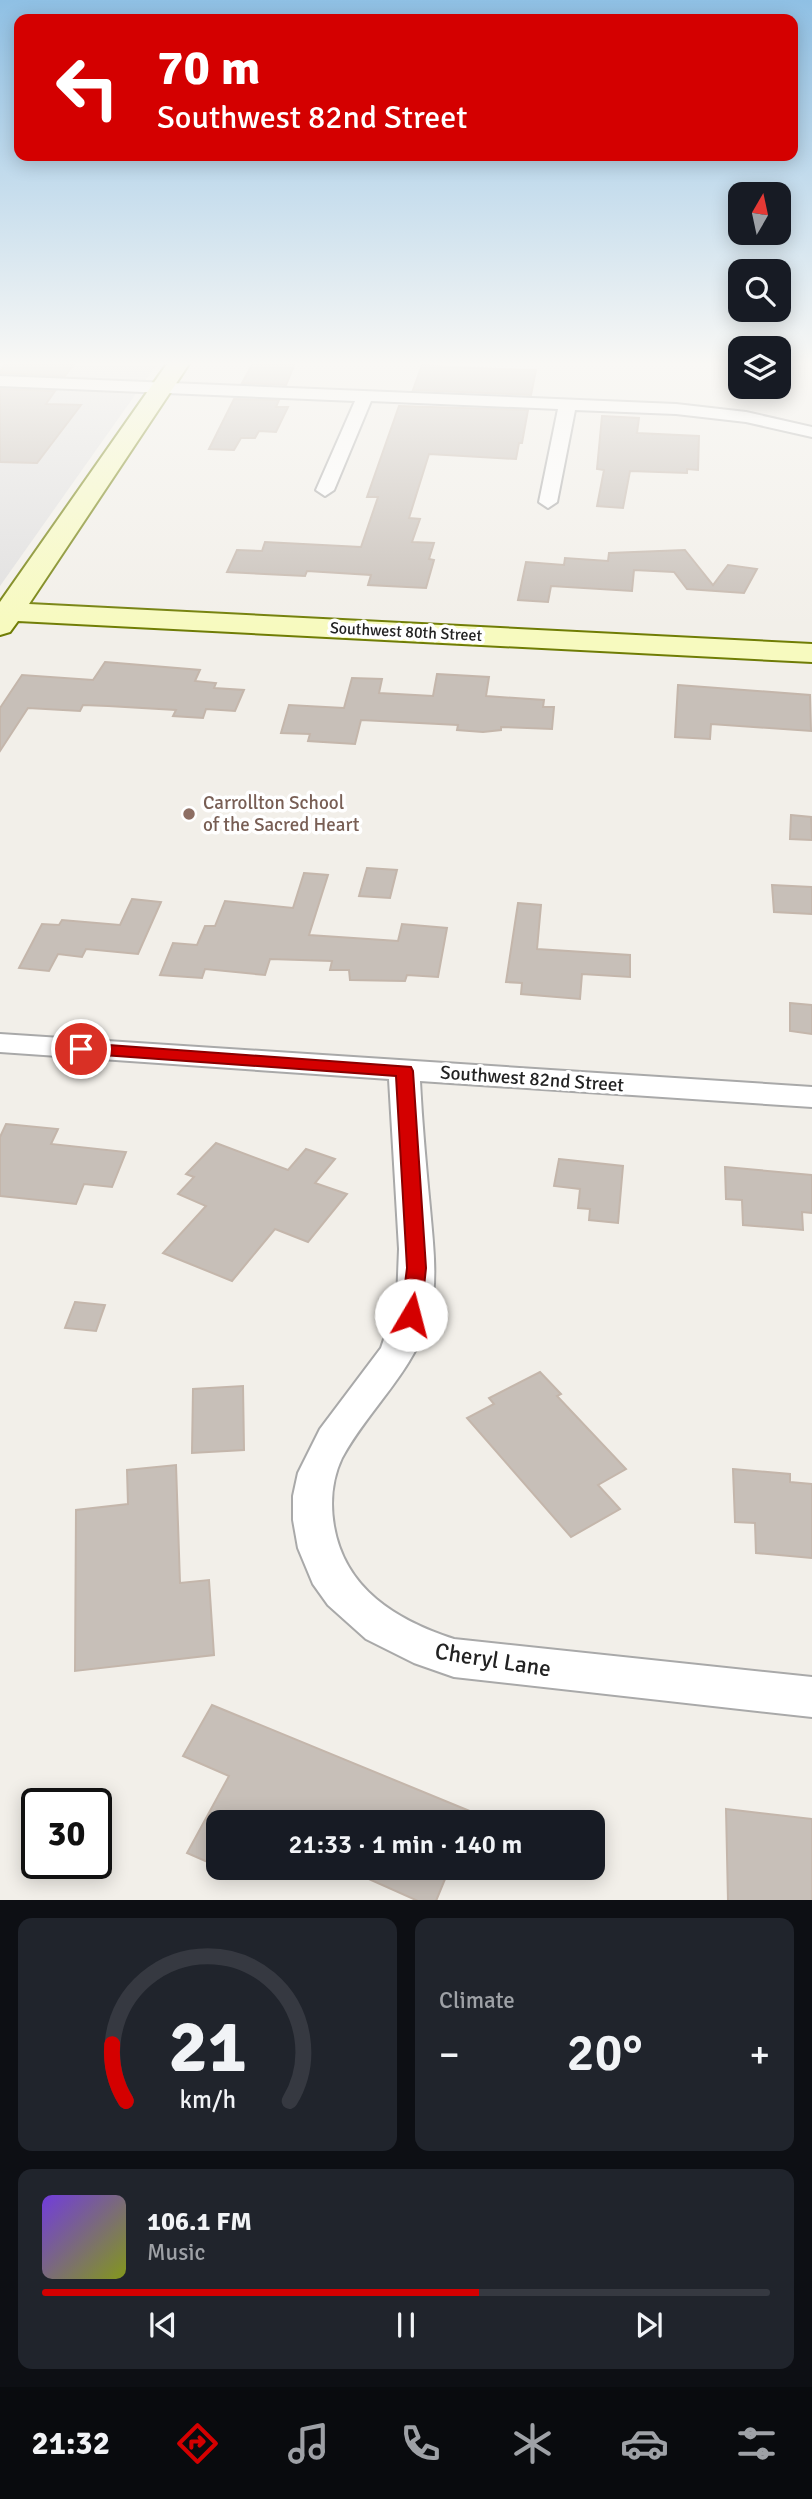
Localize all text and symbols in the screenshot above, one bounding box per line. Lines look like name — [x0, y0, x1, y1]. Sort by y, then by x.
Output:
text: 70 m — [157, 38, 260, 98]
icon: left — [42, 42, 133, 133]
text: Southwest 82nd Street — [157, 98, 467, 137]
north arrow — [728, 182, 791, 245]
map controls — [728, 182, 791, 399]
button: search — [728, 259, 791, 322]
button: layers — [728, 336, 791, 399]
street label: Southwest 80th Street — [329, 618, 483, 646]
place label: Carrollton School of the Sacred Heart — [203, 791, 360, 837]
marker: Carrollton School of the Sacred Heart — [181, 806, 197, 822]
pin — [51, 1019, 111, 1079]
icon: arrive — [62, 1030, 100, 1068]
street label: Southwest 82nd Street — [439, 1061, 625, 1097]
position arrow — [374, 1278, 448, 1352]
street label: Cheryl Lane — [433, 1637, 553, 1683]
speed limit sign: 30 — [21, 1788, 112, 1879]
text: 21:33 · 1 min · 140 m — [289, 1829, 522, 1861]
text: Climate — [439, 1986, 515, 2015]
text: 21 — [168, 2003, 247, 2092]
text: 20° — [566, 2021, 643, 2085]
text: − — [439, 2031, 460, 2078]
text: + — [749, 2031, 770, 2078]
text: km/h — [179, 2083, 236, 2114]
text: 106.1 FM — [147, 2206, 252, 2238]
text: Music — [147, 2238, 205, 2267]
icon: previous — [144, 2306, 182, 2344]
icon: pause — [387, 2306, 425, 2344]
icon: next — [630, 2306, 668, 2344]
icon: directions — [173, 2419, 222, 2468]
icon: music — [284, 2419, 333, 2468]
icon: phone — [396, 2419, 445, 2468]
icon: climate — [508, 2419, 557, 2468]
icon: car — [620, 2419, 669, 2468]
icon: filters — [732, 2419, 781, 2468]
text: 21:32 — [31, 2424, 110, 2463]

